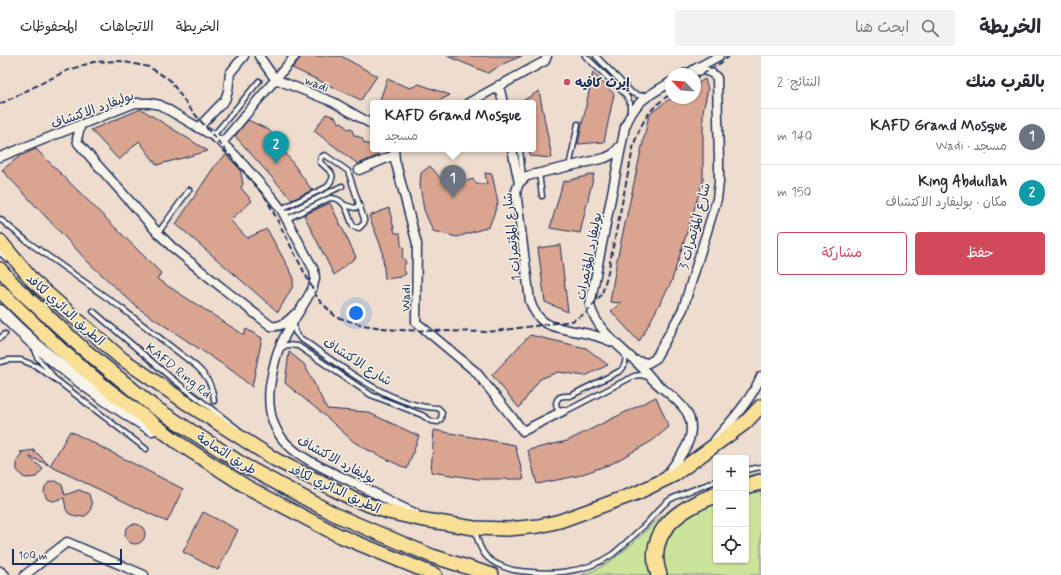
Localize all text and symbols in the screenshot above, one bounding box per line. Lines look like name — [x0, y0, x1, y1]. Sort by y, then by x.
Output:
search box — [675, 10, 955, 46]
text: الخريطة — [979, 15, 1041, 40]
icon: search — [919, 17, 941, 39]
text: المحفوظات — [20, 18, 78, 36]
text: الاتجاهات — [100, 18, 154, 36]
text: الخريطة — [176, 18, 219, 36]
text: ابحث هنا — [855, 18, 909, 38]
north arrow — [665, 68, 701, 104]
text: بالقرب منك — [966, 71, 1045, 93]
street label: wadi — [302, 72, 331, 97]
text: النتائج: 2 — [777, 74, 820, 91]
place label: إيرث كافيه — [575, 75, 630, 92]
marker: إيرث كافيه — [562, 77, 572, 87]
street label: بوليفارد الاكتشاف — [49, 87, 136, 133]
popup — [370, 100, 536, 152]
text: KAFD Grand Mosque — [385, 106, 521, 126]
text: KAFD Grand Mosque — [870, 116, 1007, 136]
text: مسجد — [385, 128, 418, 145]
text: 140 m — [777, 128, 812, 145]
text: 1 — [1029, 128, 1035, 145]
pin: 2 — [263, 131, 289, 164]
text: مسجد · Wadi — [936, 138, 1007, 155]
pin: 1 — [440, 165, 466, 198]
text: King Abdullah — [918, 172, 1007, 192]
street label: شارع المؤتمرات 3 — [676, 181, 715, 272]
text: 150 m — [777, 184, 811, 201]
text: 2 — [1029, 184, 1035, 201]
street label: شارع المؤتمرات 1 — [499, 192, 526, 282]
text: مكان · بوليفارد الاكتشاف — [886, 194, 1007, 211]
street label: بوليفارد المؤتمرات — [573, 211, 606, 302]
button: مشاركة — [777, 232, 907, 275]
button: حفظ — [915, 232, 1045, 275]
street label: الطريق الدائري لكافد — [22, 270, 108, 350]
street label: Wadi — [398, 284, 415, 312]
your location — [346, 303, 366, 323]
street label: شارع الاكتشاف — [320, 334, 395, 390]
street label: KAFD Ring Rd — [141, 339, 214, 404]
street label: طريق الثمامة — [193, 429, 259, 479]
street label: بوليفارد الاكتشاف — [294, 432, 379, 488]
map controls — [713, 455, 749, 563]
button: + — [713, 455, 749, 491]
street label: الطريق الدائري لكافد — [285, 461, 383, 518]
button: − — [713, 491, 749, 527]
button: locate — [713, 527, 749, 563]
scale bar — [12, 547, 122, 566]
text: 100 m — [18, 549, 48, 563]

